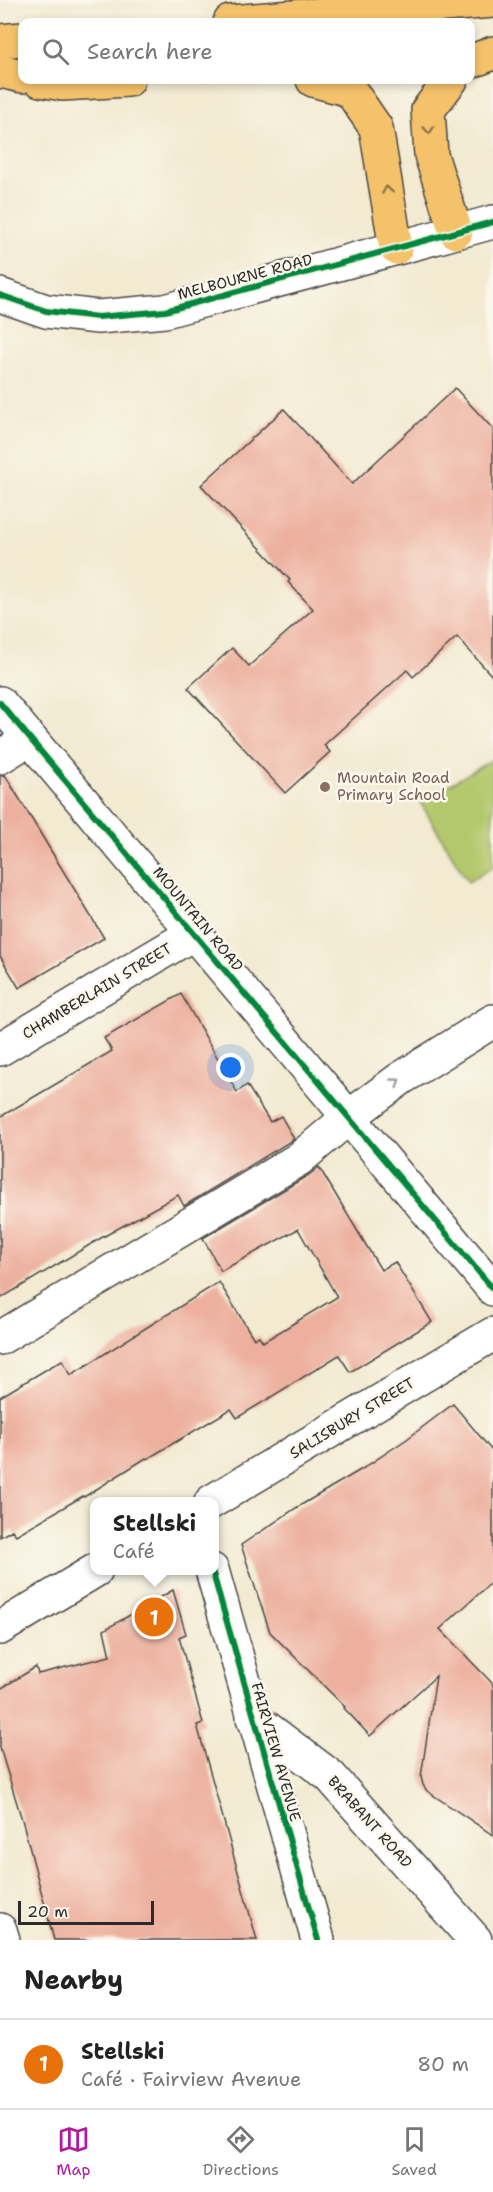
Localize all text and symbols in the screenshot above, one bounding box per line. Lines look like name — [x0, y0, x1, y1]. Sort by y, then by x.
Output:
search box — [18, 18, 475, 84]
icon: search — [39, 35, 72, 68]
text: Search here — [87, 37, 213, 66]
one-way arrow — [423, 126, 436, 135]
one-way arrow — [381, 186, 394, 196]
street label: MELBOURNE ROAD — [175, 249, 315, 305]
place label: Mountain Road Primary School — [337, 768, 450, 805]
marker: Mountain Road Primary School — [318, 780, 332, 794]
street label: MOUNTAIN ROAD — [148, 862, 248, 976]
street label: CHAMBERLAIN STREET — [18, 938, 176, 1044]
your location — [216, 1053, 245, 1082]
one-way arrow — [389, 1078, 400, 1089]
street label: SALISBURY STREET — [286, 1373, 418, 1463]
popup — [90, 1497, 219, 1575]
text: Stellski — [113, 1509, 196, 1538]
text: Café — [113, 1538, 155, 1564]
pin: 1 — [134, 1594, 174, 1640]
street label: FAIRVIEW AVENUE — [247, 1680, 305, 1824]
street label: BRABANT ROAD — [323, 1772, 417, 1872]
scale bar — [18, 1898, 154, 1926]
text: 20 m — [27, 1901, 68, 1922]
text: Nearby — [24, 1962, 123, 1997]
text: Stellski — [81, 2037, 164, 2066]
text: 1 — [39, 2051, 48, 2077]
text: 80 m — [417, 2051, 469, 2077]
text: Café · Fairview Avenue — [81, 2066, 301, 2092]
tab: Map — [56, 2123, 90, 2180]
tab: Directions — [203, 2123, 279, 2180]
tab: Saved — [391, 2123, 437, 2180]

